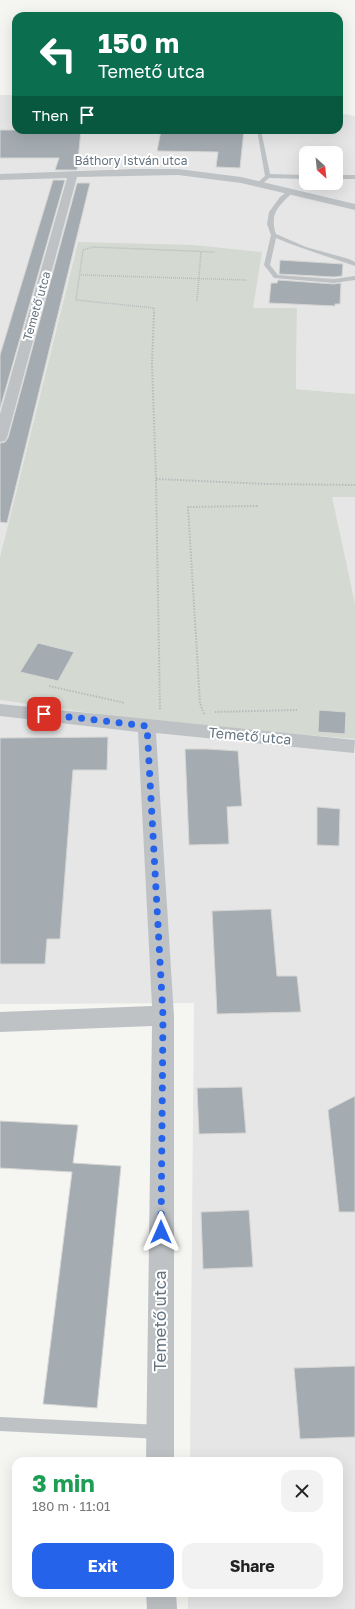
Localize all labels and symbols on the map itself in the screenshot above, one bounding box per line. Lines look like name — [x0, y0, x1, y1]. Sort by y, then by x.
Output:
north arrow — [299, 146, 343, 190]
street label: Báthory István utca — [75, 153, 187, 168]
street label: Temető utca — [19, 270, 54, 342]
pin — [27, 697, 61, 731]
street label: Temető utca — [208, 723, 292, 748]
position arrow — [140, 1211, 182, 1253]
street label: Temető utca — [149, 1271, 170, 1371]

